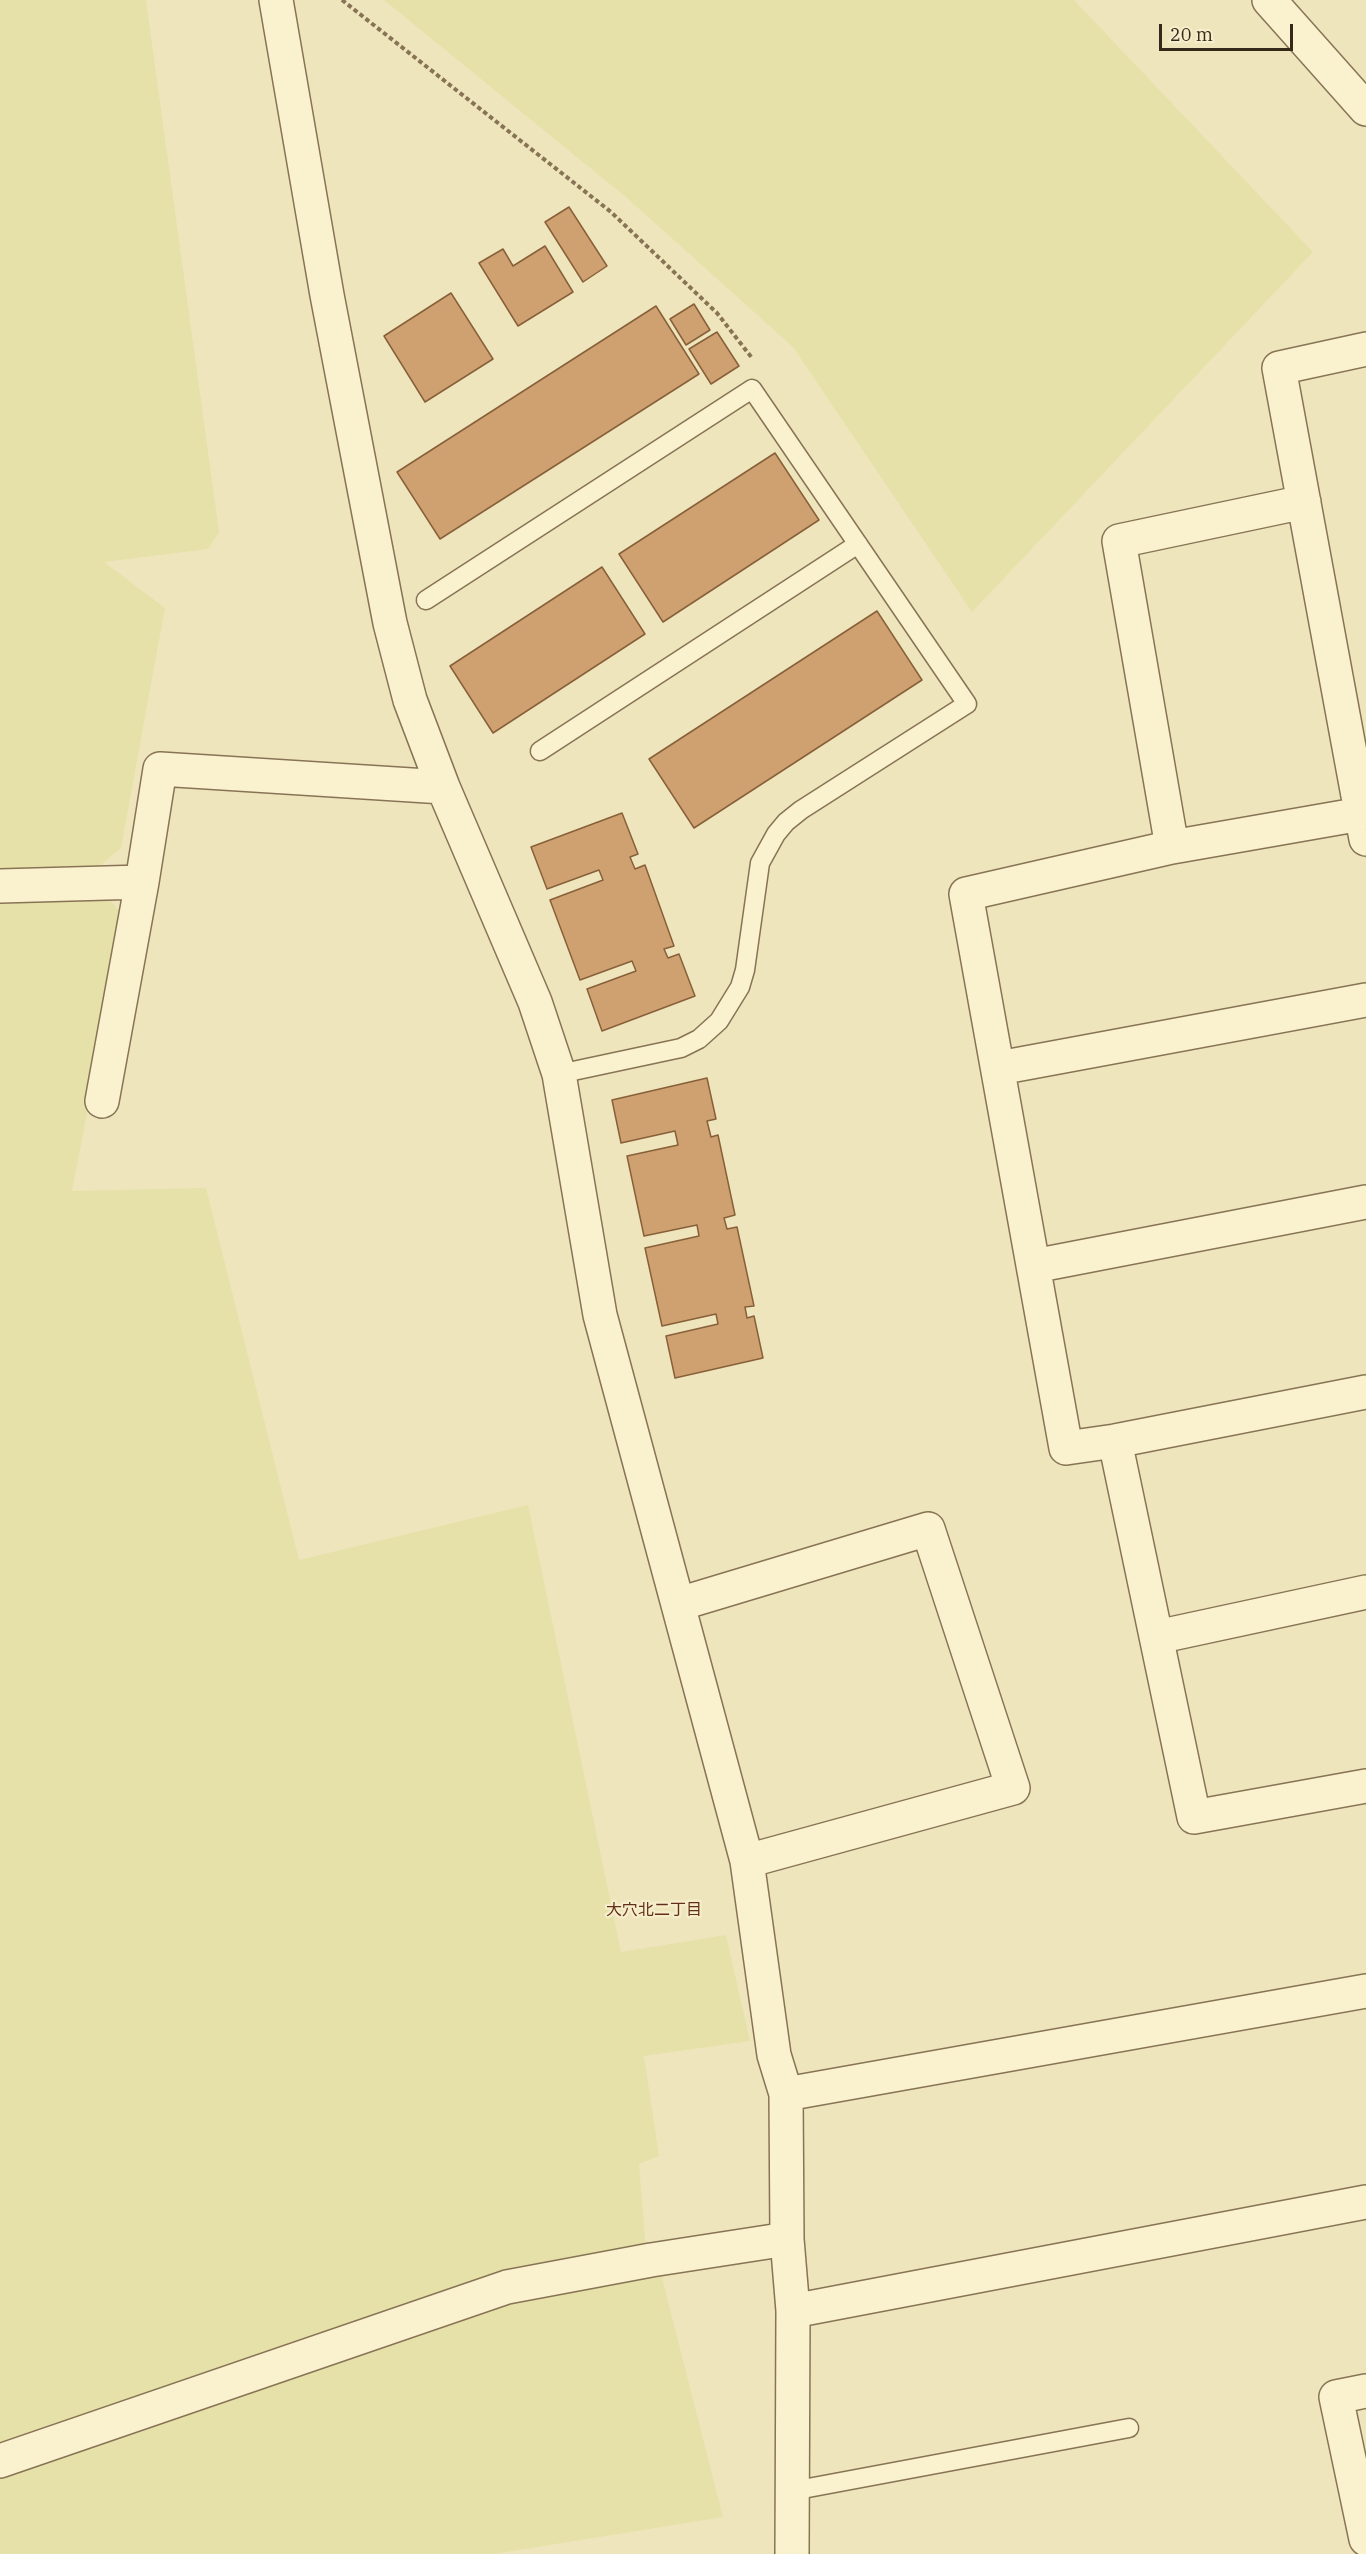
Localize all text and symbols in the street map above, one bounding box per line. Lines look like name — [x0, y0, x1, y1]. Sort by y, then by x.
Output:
scale bar — [1162, 12, 1296, 50]
text: 20 m — [1170, 23, 1213, 46]
district label: 大穴北二丁目 — [606, 1900, 702, 1920]

